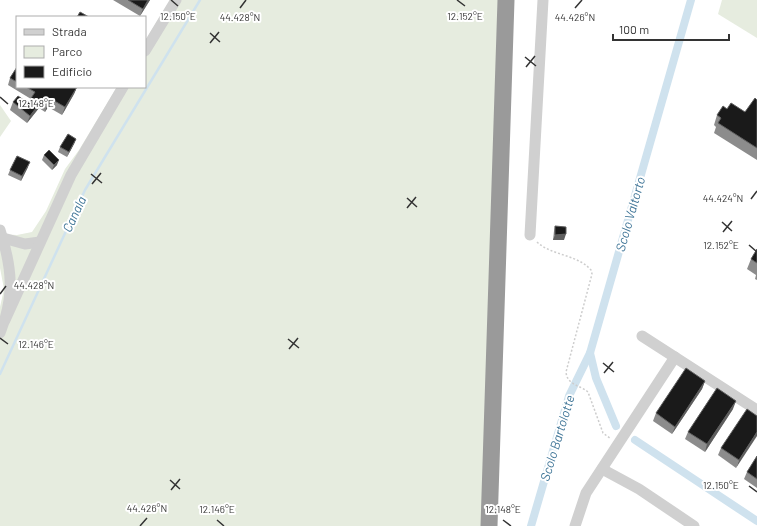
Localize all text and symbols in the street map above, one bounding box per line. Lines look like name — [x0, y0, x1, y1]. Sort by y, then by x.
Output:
text: 12.150°E — [160, 10, 196, 22]
text: 12.152°E — [447, 10, 483, 22]
text: 44.428°N — [220, 11, 260, 23]
text: 44.426°N — [555, 11, 595, 23]
legend — [16, 16, 146, 88]
scale bar — [613, 16, 729, 42]
text: 100 m — [619, 22, 649, 36]
text: Strada — [52, 24, 87, 38]
text: Parco — [52, 44, 82, 58]
text: Edificio — [52, 64, 92, 78]
text: 12.148°E — [18, 97, 54, 109]
water label: Scolo Valtorto — [612, 175, 648, 253]
text: 44.424°N — [703, 192, 743, 204]
water label: Canala — [59, 193, 89, 235]
text: 12.152°E — [703, 239, 739, 251]
text: 44.428°N — [14, 279, 54, 291]
text: 12.146°E — [18, 338, 54, 350]
water label: Scolo Bartolotte — [536, 393, 578, 483]
text: 12.150°E — [703, 479, 739, 491]
text: 44.426°N — [127, 502, 167, 514]
text: 12.146°E — [199, 503, 235, 515]
text: 12.148°E — [485, 503, 521, 515]

